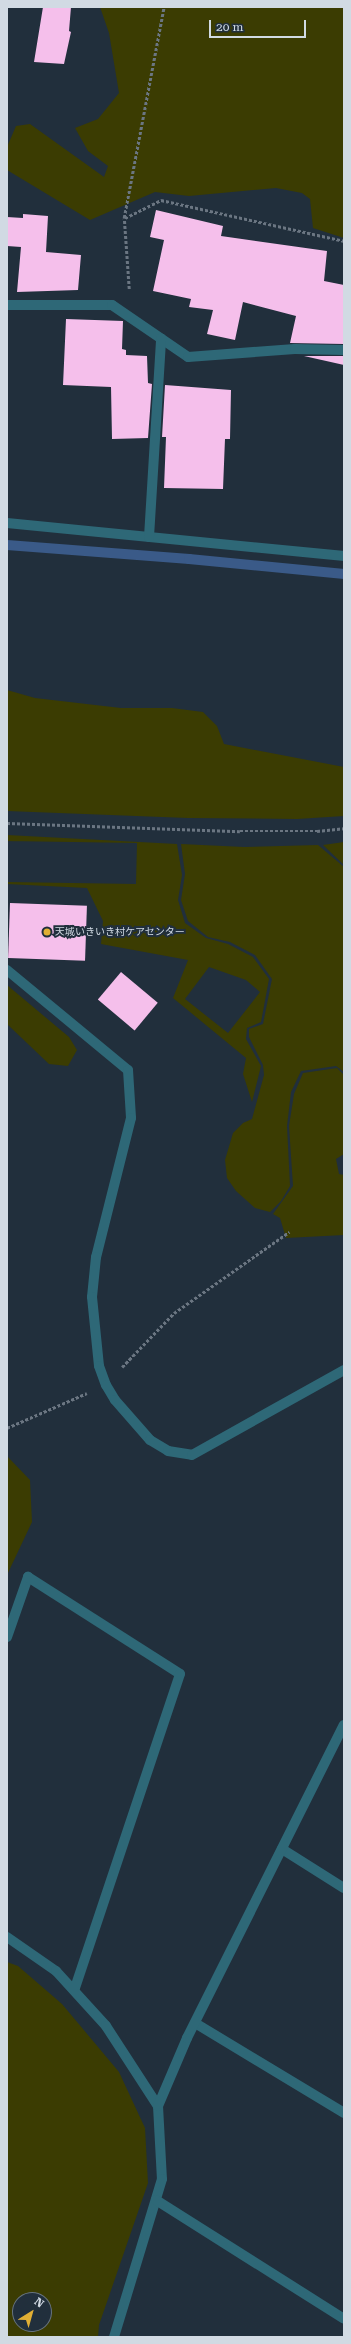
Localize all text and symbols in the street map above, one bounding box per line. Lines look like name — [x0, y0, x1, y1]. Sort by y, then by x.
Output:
scale bar — [211, 12, 308, 38]
text: 20 m — [216, 20, 243, 34]
place label: 天城いきいき村ケアセンター — [55, 926, 185, 938]
marker: 天城いきいき村ケアセンター — [42, 927, 52, 937]
north arrow — [12, 2292, 52, 2332]
text: N — [32, 2295, 46, 2311]

